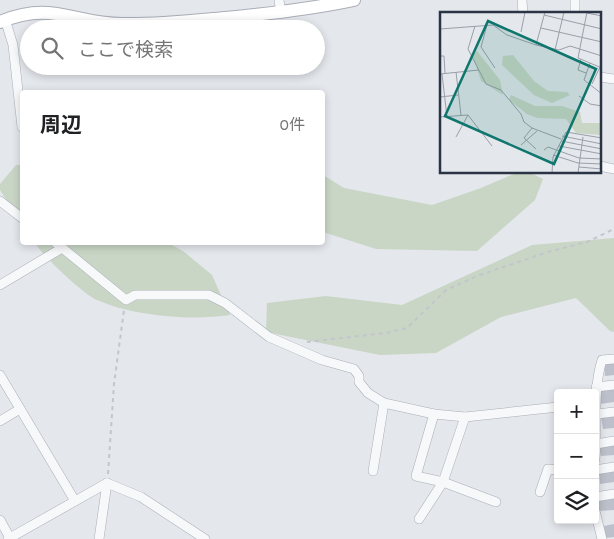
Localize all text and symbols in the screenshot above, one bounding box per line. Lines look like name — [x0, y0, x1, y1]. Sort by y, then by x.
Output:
inset map — [440, 12, 602, 174]
search box — [20, 20, 325, 75]
icon: search — [38, 34, 66, 62]
text: ここで検索 — [78, 39, 173, 61]
text: 周辺 — [40, 113, 82, 137]
text: 0件 — [280, 115, 305, 134]
map controls — [554, 389, 599, 524]
button: + — [554, 389, 599, 434]
button: − — [554, 434, 599, 479]
button: layers — [554, 479, 599, 524]

